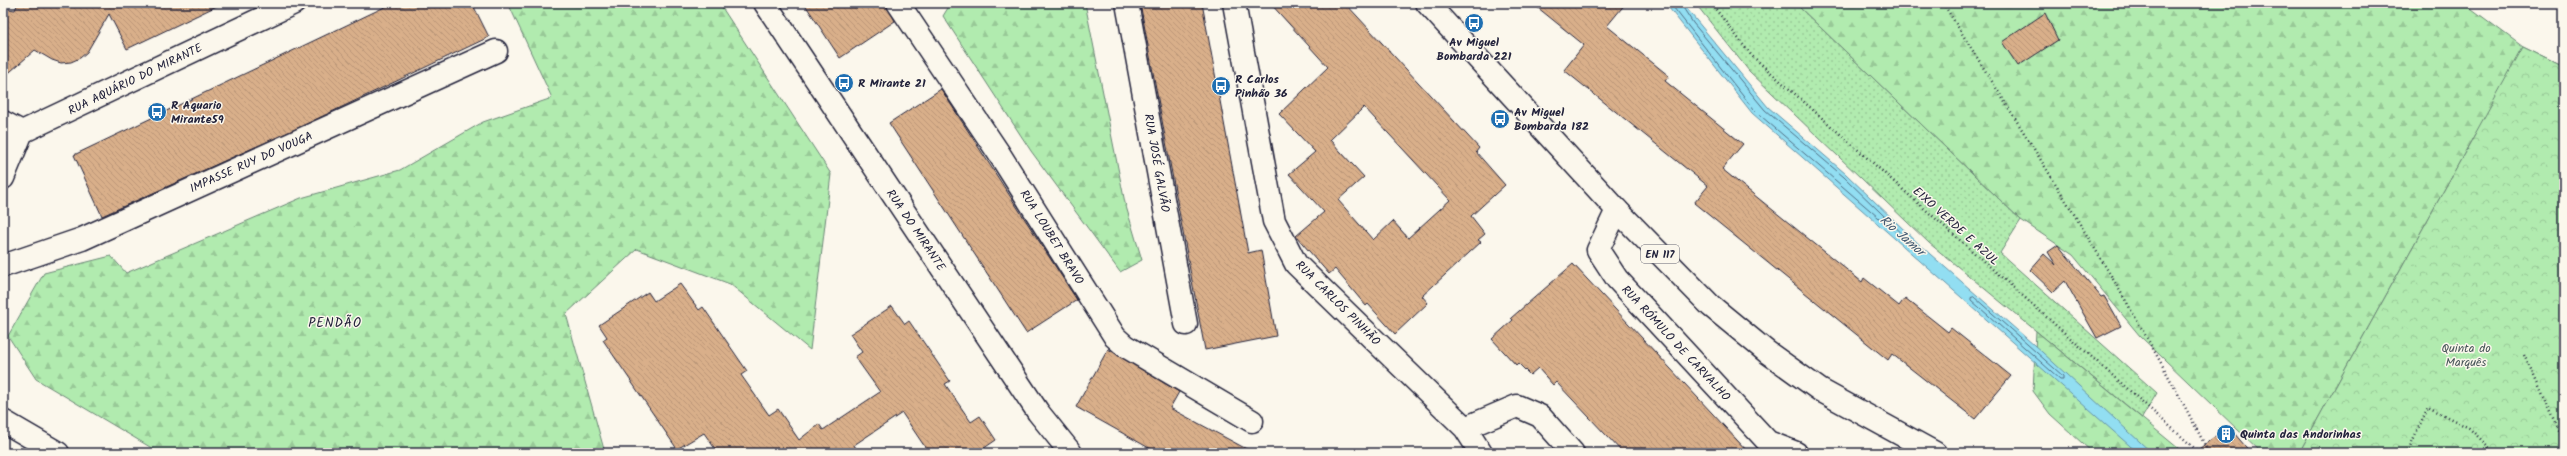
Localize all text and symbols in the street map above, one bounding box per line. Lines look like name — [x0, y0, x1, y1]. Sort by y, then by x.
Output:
bus stop icon: Av Miguel Bombarda 221 — [1463, 12, 1485, 34]
place label: Av Miguel Bombarda 221 — [1437, 33, 1512, 66]
street label: RUA AQUÁRIO DO MIRANTE — [65, 38, 207, 120]
place label: R Carlos Pinhão 36 — [1235, 70, 1288, 103]
bus stop icon: R Mirante 21 — [833, 72, 855, 94]
place label: R Mirante 21 — [858, 74, 926, 93]
bus stop icon: R Carlos Pinhão 36 — [1210, 75, 1232, 97]
place label: R Aquario Mirante59 — [171, 96, 224, 129]
bus stop icon: R Aquario Mirante59 — [146, 101, 168, 123]
place label: Av Miguel Bombarda 182 — [1514, 103, 1589, 136]
bus stop icon: Av Miguel Bombarda 182 — [1489, 108, 1511, 130]
street label: RUA JOSÉ GALVÃO — [1138, 112, 1175, 214]
street label: IMPASSE RUY DO VOUGA — [187, 127, 316, 198]
street label: EIXO VERDE E AZUL — [1908, 182, 2003, 270]
street label: RUA DO MIRANTE — [881, 185, 951, 276]
street label: RUA LOUBET BRAVO — [1015, 186, 1089, 289]
water label: Rio Jamor — [1875, 210, 1932, 264]
road number: EN 117 — [1641, 245, 1679, 263]
street label: RUA CARLOS PINHÃO — [1291, 256, 1385, 351]
street label: RUA RÓMULO DE CARVALHO — [1617, 281, 1735, 406]
district label: PENDÃO — [308, 313, 362, 334]
park label: Quinta do Marquês — [2441, 339, 2491, 372]
building icon: Quinta das Andorinhas — [2215, 423, 2237, 445]
place label: Quinta das Andorinhas — [2240, 425, 2362, 444]

